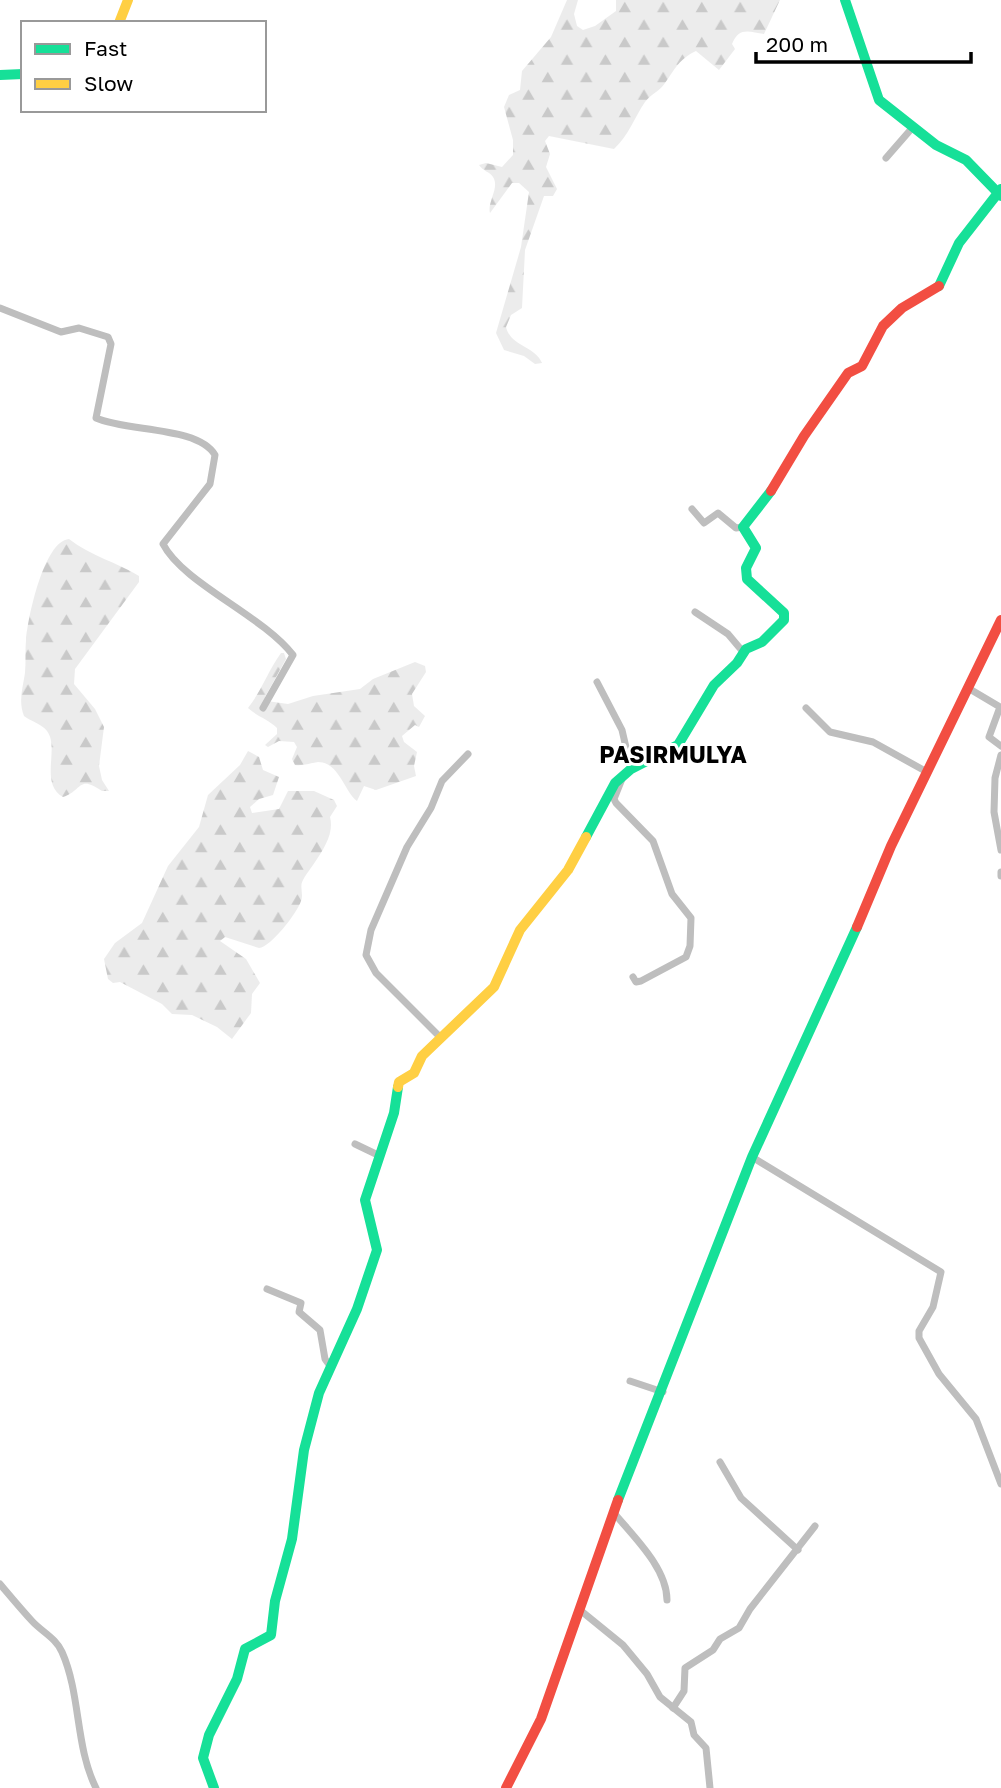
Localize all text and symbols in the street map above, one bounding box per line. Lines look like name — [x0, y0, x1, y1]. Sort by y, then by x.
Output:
legend — [21, 21, 266, 112]
scale bar — [756, 21, 971, 65]
text: 200 m — [766, 31, 828, 57]
text: Fast — [84, 35, 127, 61]
text: Slow — [84, 70, 133, 96]
district label: PASIRMULYA — [599, 740, 747, 768]

